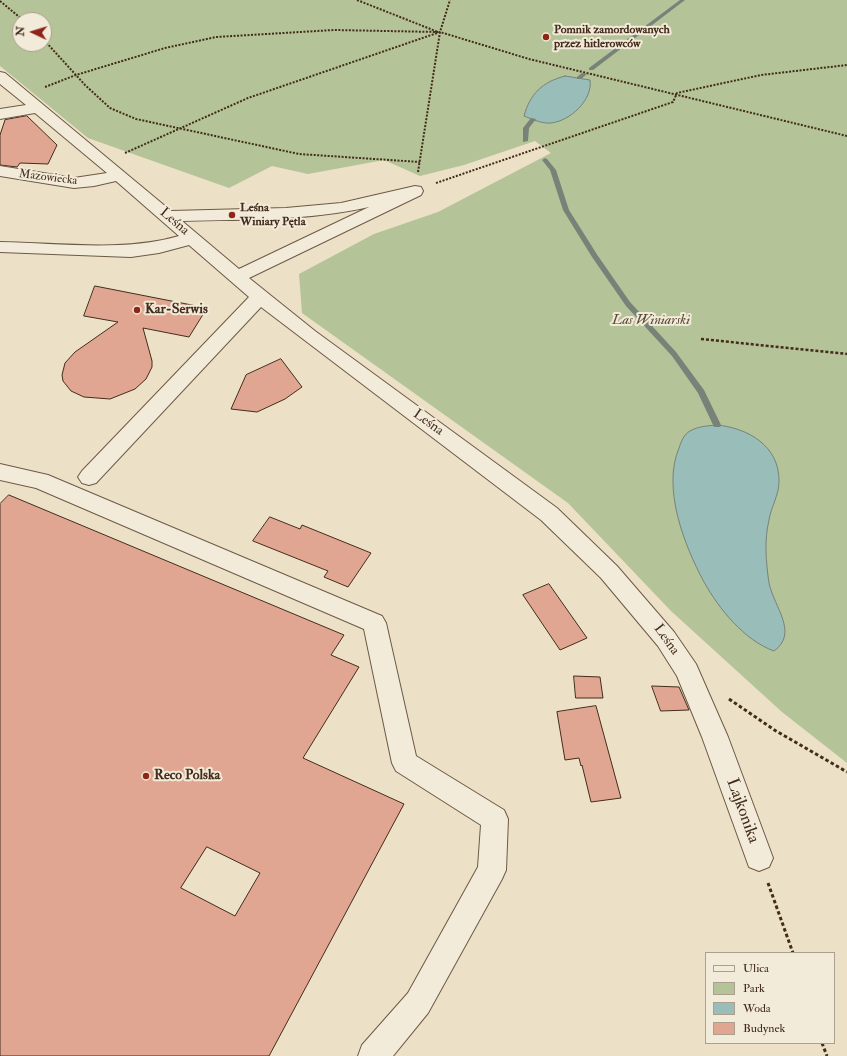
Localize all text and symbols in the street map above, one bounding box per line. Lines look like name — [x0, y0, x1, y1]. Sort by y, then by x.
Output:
north arrow — [12, 12, 52, 52]
place label: Pomnik zamordowanych przez hitlerowców — [554, 23, 670, 51]
text: N — [14, 26, 27, 37]
marker: Pomnik zamordowanych przez hitlerowców — [541, 32, 551, 42]
street label: Mazowiecka — [18, 167, 78, 189]
place label: Leśna Winiary Pętla — [240, 201, 306, 229]
street label: Leśna — [156, 205, 192, 239]
marker: Leśna Winiary Pętla — [227, 210, 237, 220]
place label: Kar-Serwis — [145, 302, 208, 318]
marker: Kar-Serwis — [132, 305, 142, 315]
park label: Las Winiarski — [612, 313, 690, 329]
street label: Leśna — [409, 406, 447, 440]
street label: Leśna — [649, 621, 683, 659]
place label: Reco Polska — [154, 768, 220, 784]
marker: Reco Polska — [141, 771, 151, 781]
street label: Lajkonika — [721, 776, 763, 846]
legend — [705, 952, 835, 1044]
text: Ulica — [743, 961, 769, 976]
text: Park — [743, 981, 765, 996]
text: Woda — [743, 1001, 771, 1016]
text: Budynek — [743, 1021, 785, 1036]

